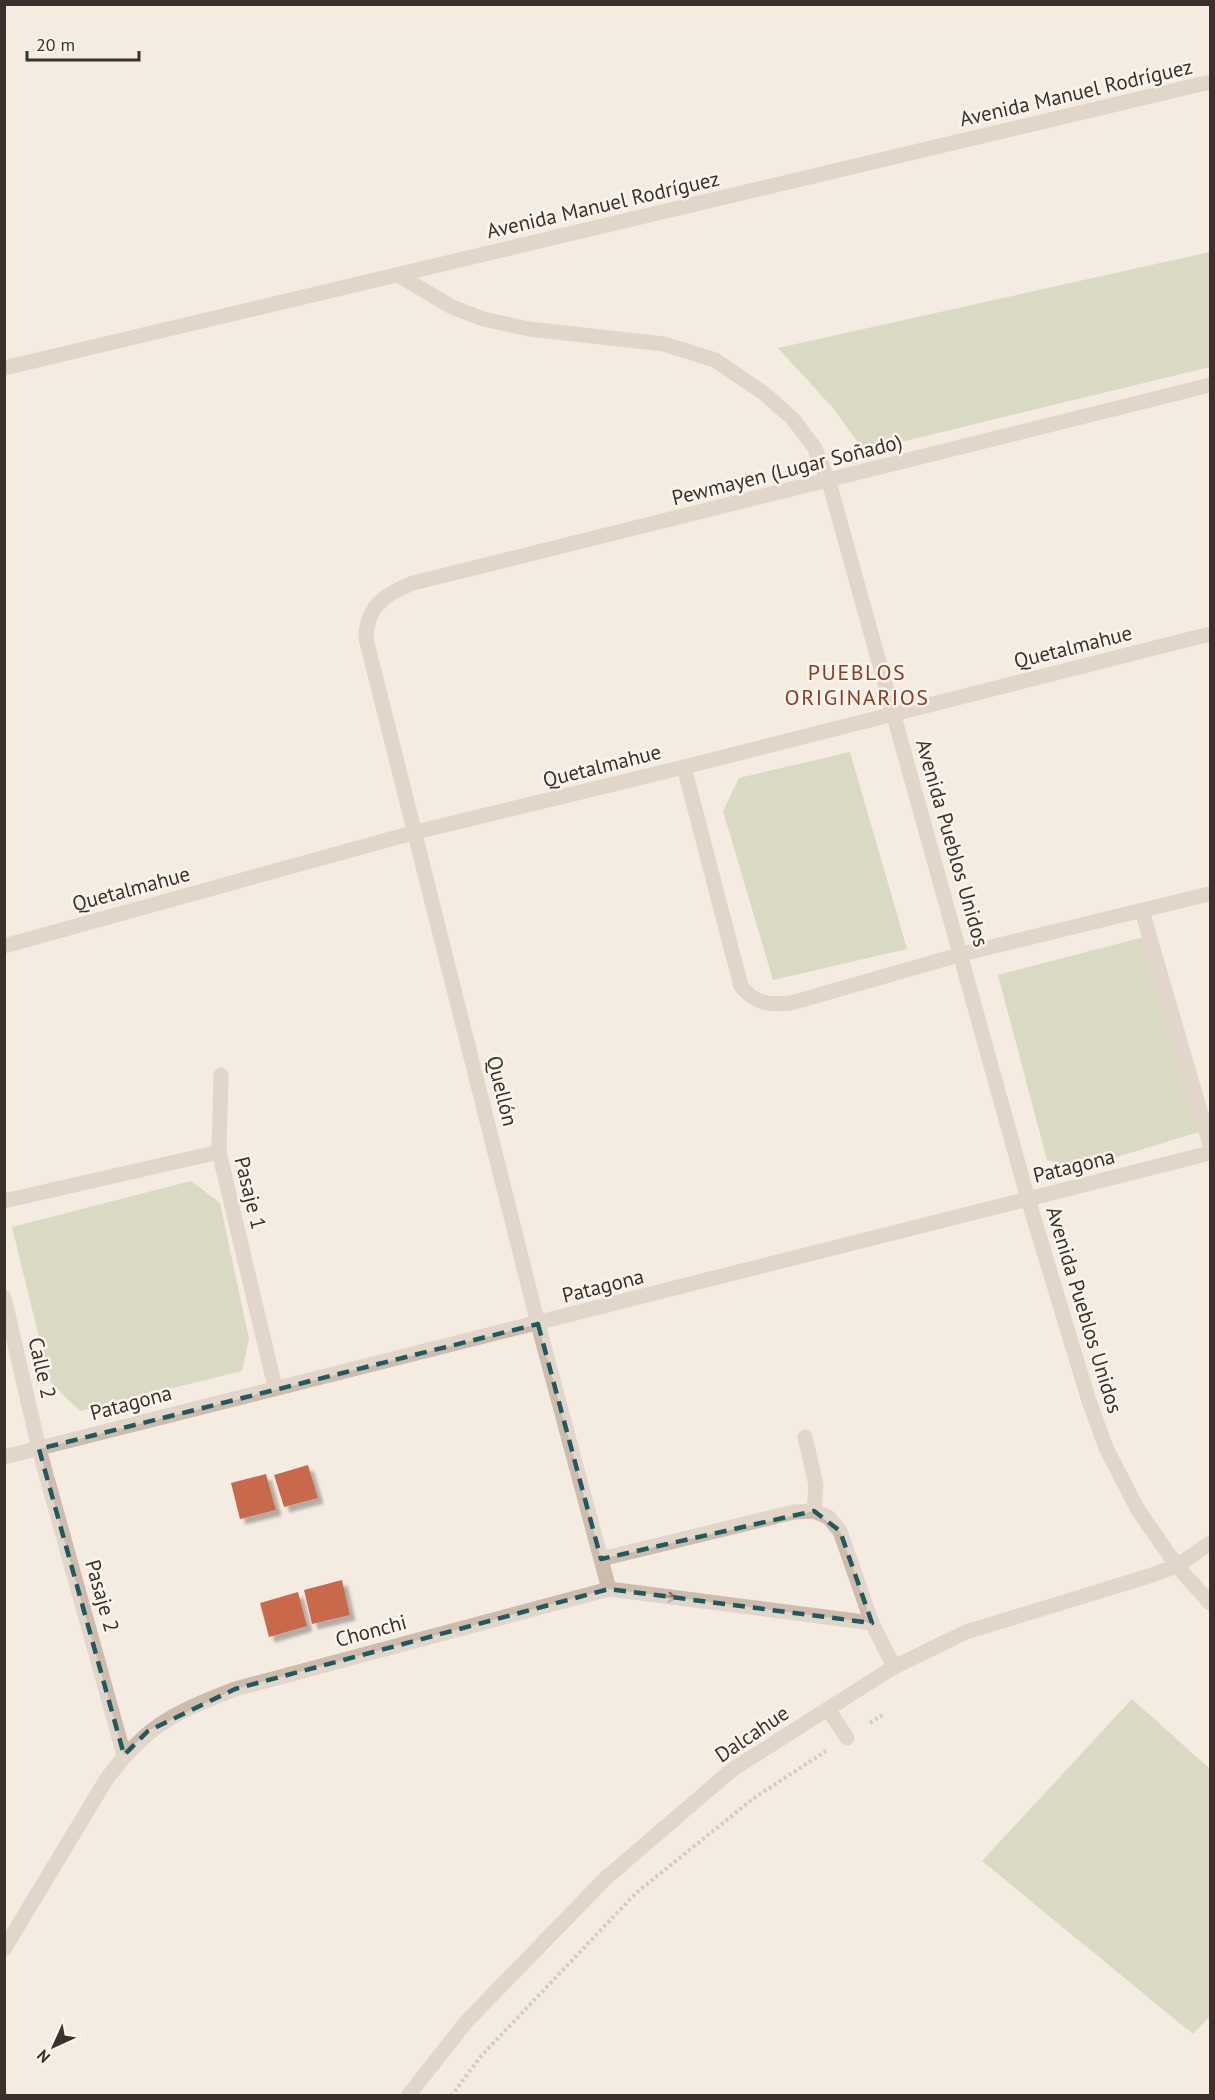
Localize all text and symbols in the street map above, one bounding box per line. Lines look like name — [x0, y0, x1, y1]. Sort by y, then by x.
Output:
scale bar — [27, 24, 140, 62]
text: 20 m — [36, 33, 75, 56]
street label: Avenida Manuel Rodríguez — [957, 53, 1195, 132]
street label: Avenida Manuel Rodríguez — [484, 165, 722, 244]
street label: Pewmayen (Lugar Soñado) — [669, 428, 905, 511]
street label: Quetalmahue — [1011, 619, 1135, 674]
district label: PUEBLOS ORIGINARIOS — [785, 658, 929, 711]
street label: Avenida Pueblos Unidos — [910, 736, 995, 950]
street label: Quetalmahue — [540, 738, 664, 793]
street label: Quetalmahue — [69, 860, 193, 917]
street label: Quellón — [481, 1053, 524, 1129]
street label: Patagona — [1030, 1142, 1118, 1189]
street label: Pasaje 1 — [228, 1154, 273, 1232]
street label: Avenida Pueblos Unidos — [1040, 1203, 1129, 1417]
street label: Patagona — [559, 1262, 647, 1309]
street label: Calle 2 — [22, 1335, 63, 1401]
street label: Patagona — [87, 1379, 175, 1426]
street label: Pasaje 2 — [79, 1557, 126, 1635]
one-way arrow — [657, 1591, 676, 1602]
street label: Chonchi — [332, 1608, 410, 1653]
street label: Dalcahue — [709, 1699, 794, 1768]
north arrow — [24, 2016, 84, 2076]
text: N — [33, 2046, 54, 2067]

